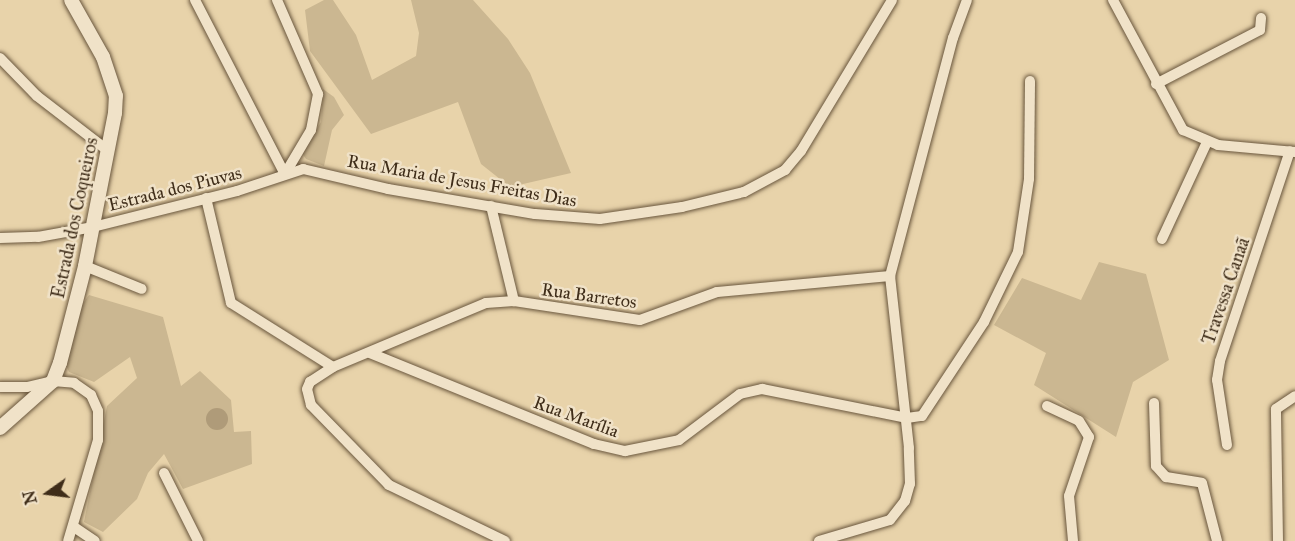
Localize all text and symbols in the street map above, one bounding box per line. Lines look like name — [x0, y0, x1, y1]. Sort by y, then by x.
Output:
street label: Estrada dos Coqueiros — [47, 136, 103, 300]
street label: Rua Maria de Jesus Freitas Dias — [346, 150, 578, 212]
street label: Estrada dos Piuvas — [106, 162, 244, 216]
street label: Travessa Canaã — [1198, 235, 1254, 347]
street label: Rua Barretos — [540, 279, 638, 313]
street label: Rua Marília — [531, 392, 621, 442]
north arrow — [18, 463, 78, 523]
text: N — [19, 489, 41, 506]

